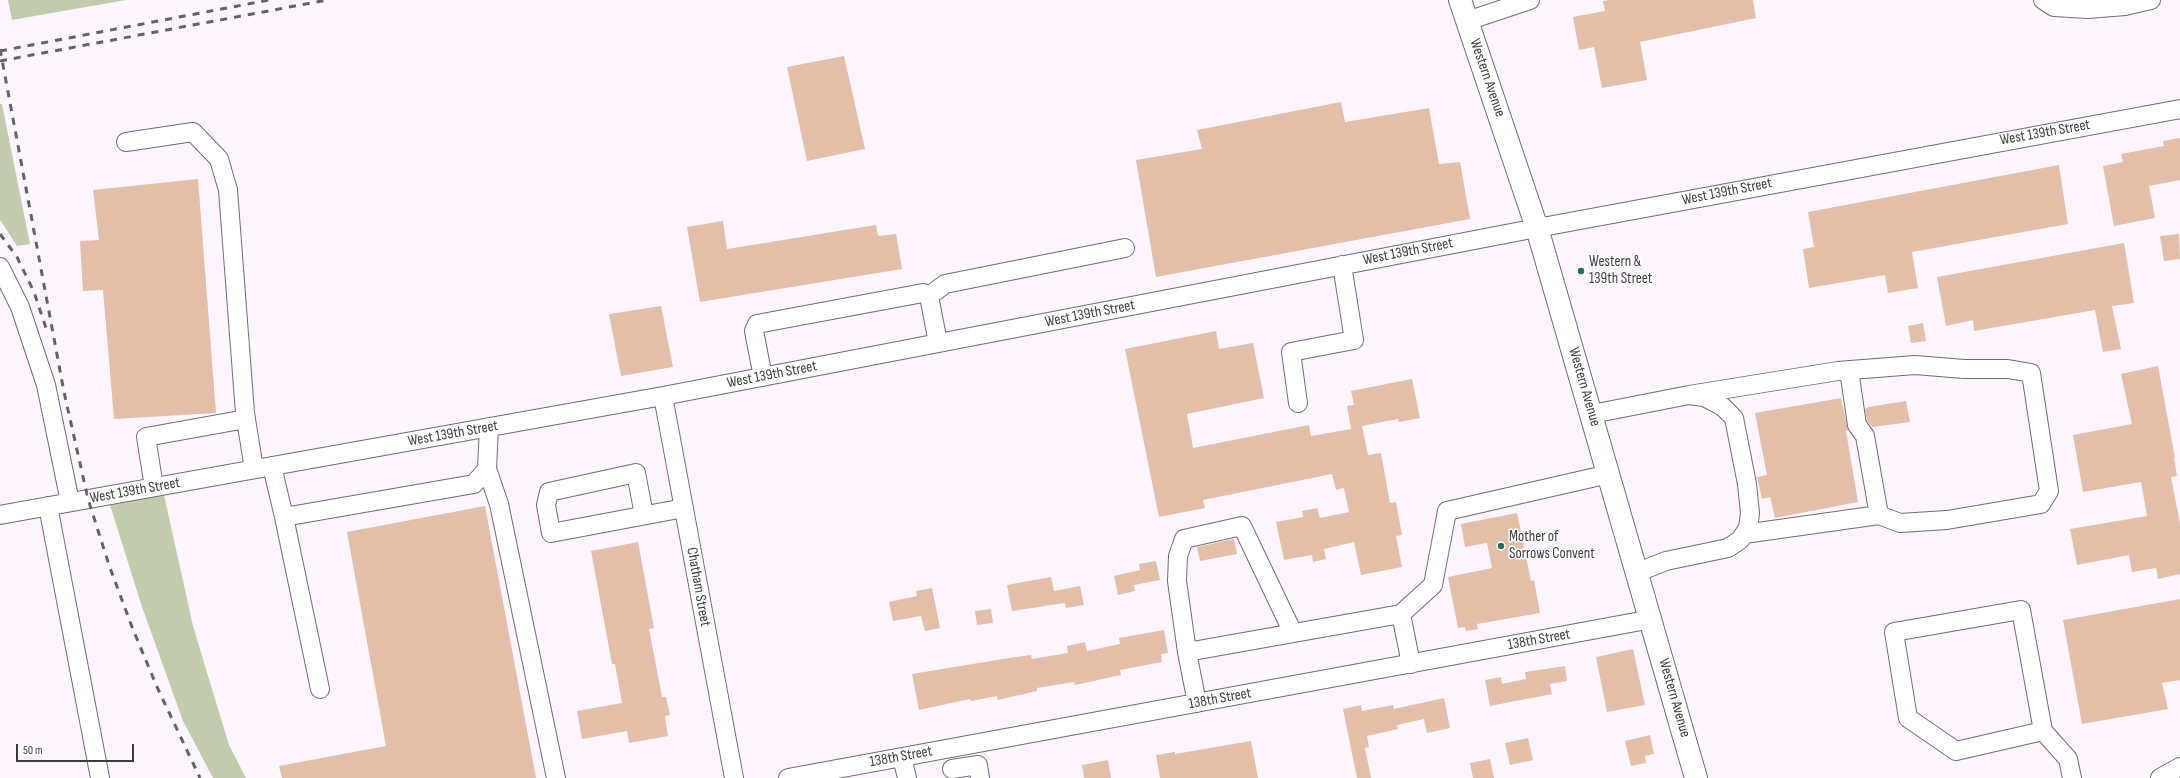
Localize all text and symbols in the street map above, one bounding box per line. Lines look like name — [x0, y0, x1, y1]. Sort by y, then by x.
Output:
street label: Western Avenue — [1465, 37, 1509, 119]
street label: West 139th Street — [1999, 116, 2091, 150]
street label: West 139th Street — [1681, 174, 1773, 210]
street label: West 139th Street — [1362, 234, 1454, 270]
place label: Western & 139th Street — [1589, 253, 1652, 288]
marker: Western & 139th Street — [1576, 266, 1586, 276]
street label: West 139th Street — [1044, 296, 1136, 332]
street label: Western Avenue — [1564, 345, 1604, 429]
street label: West 139th Street — [726, 357, 818, 393]
street label: West 139th Street — [407, 417, 499, 451]
street label: West 139th Street — [89, 474, 181, 508]
place label: Mother of Sorrows Convent — [1509, 528, 1595, 563]
marker: Mother of Sorrows Convent — [1496, 541, 1506, 551]
street label: Chatham Street — [682, 546, 714, 628]
street label: 138th Street — [1506, 626, 1572, 654]
street label: Western Avenue — [1654, 656, 1694, 740]
street label: 138th Street — [1187, 685, 1253, 713]
scale bar — [18, 736, 136, 762]
text: 50 m — [23, 743, 43, 758]
street label: 138th Street — [868, 743, 934, 771]

